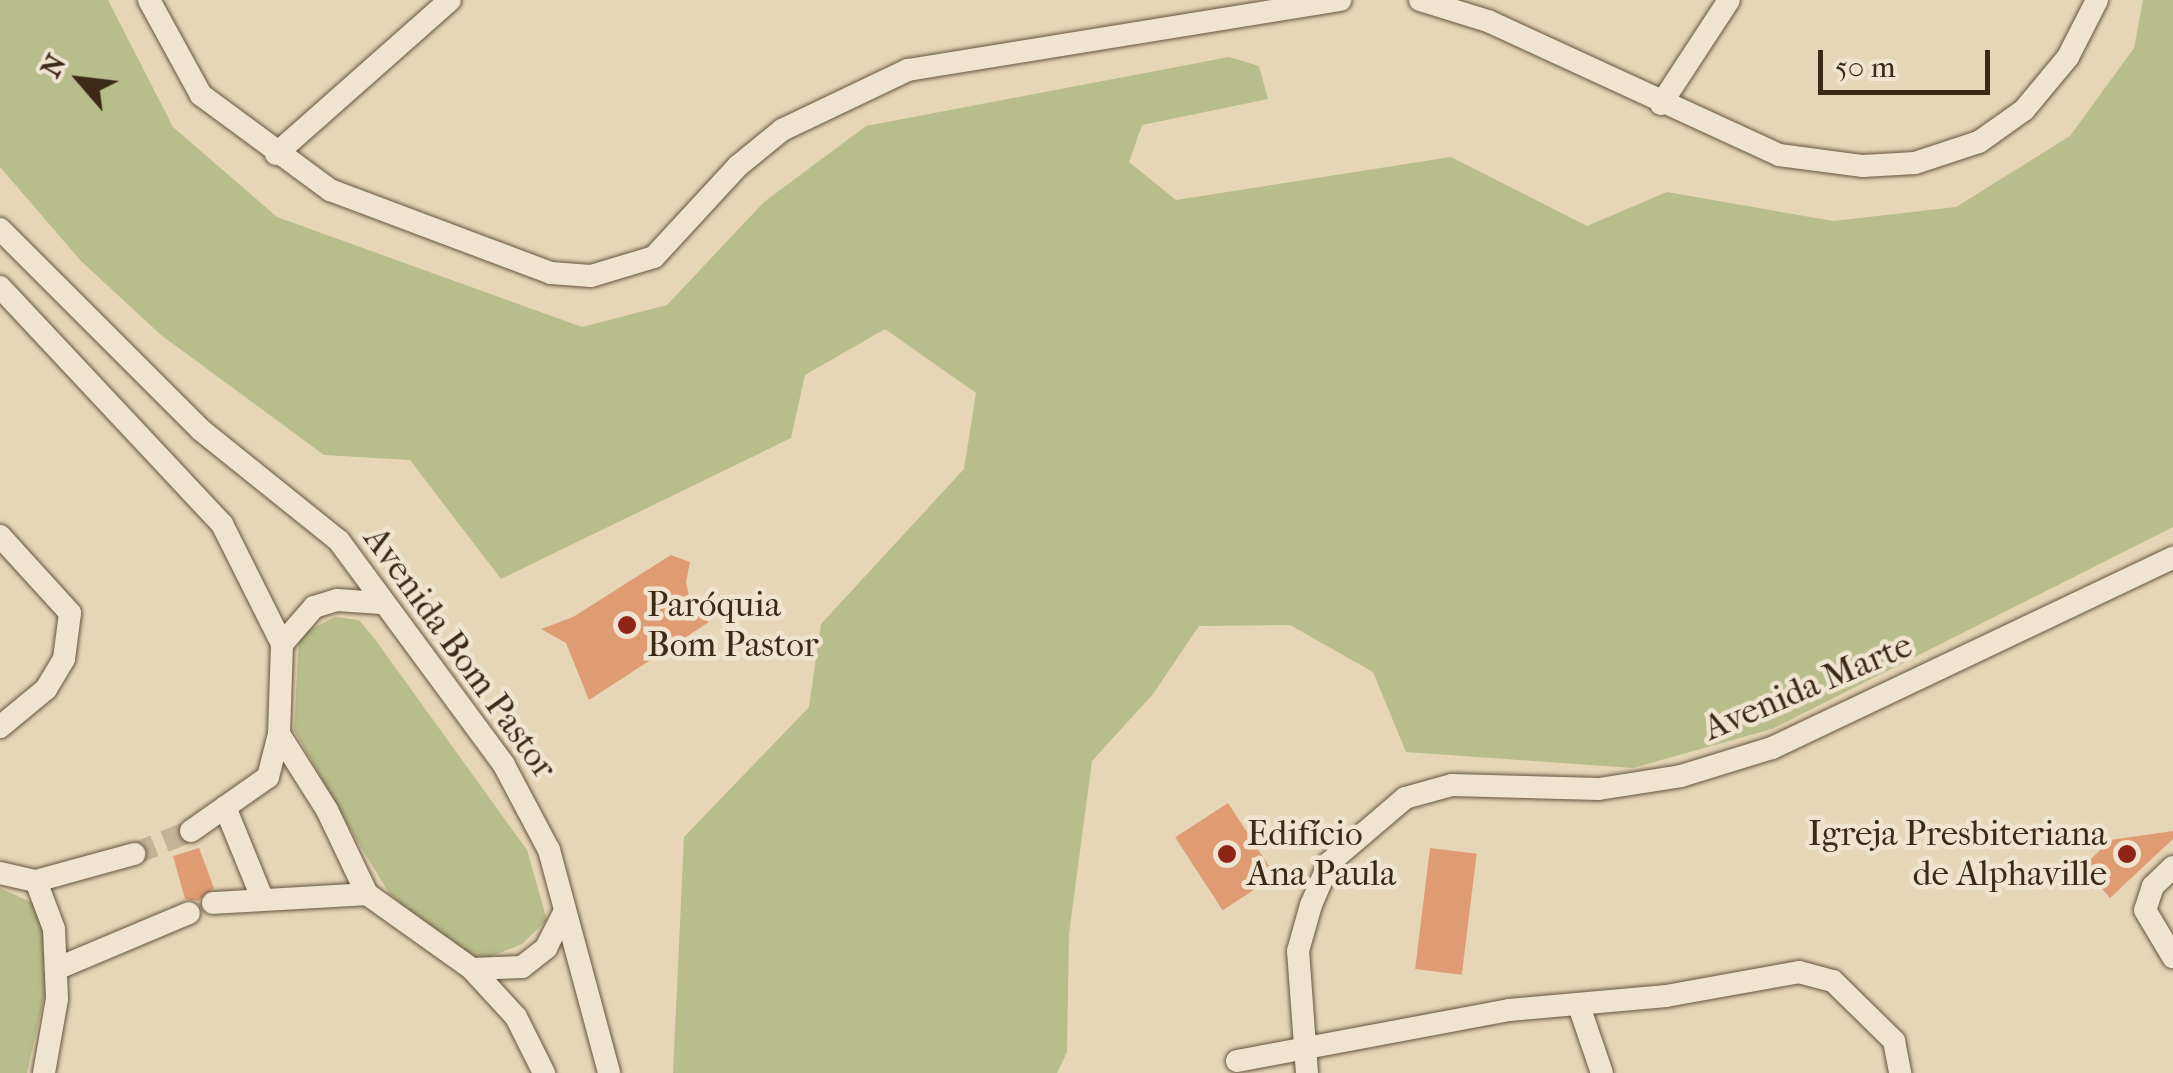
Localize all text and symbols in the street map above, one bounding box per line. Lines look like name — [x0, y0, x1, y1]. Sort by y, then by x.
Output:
north arrow — [30, 30, 130, 130]
scale bar — [1823, 30, 1996, 92]
text: N — [34, 49, 73, 83]
text: 50 m — [1835, 50, 1896, 85]
street label: Avenida Bom Pastor — [355, 519, 565, 787]
place label: Paróquia Bom Pastor — [647, 584, 819, 666]
marker: Paróquia Bom Pastor — [616, 614, 638, 636]
street label: Avenida Marte — [1697, 624, 1919, 750]
place label: Edifício Ana Paula — [1247, 813, 1396, 895]
place label: Igreja Presbiteriana de Alphaville — [1808, 813, 2107, 895]
marker: Edifício Ana Paula — [1216, 843, 1238, 865]
marker: Igreja Presbiteriana de Alphaville — [2116, 843, 2138, 865]

